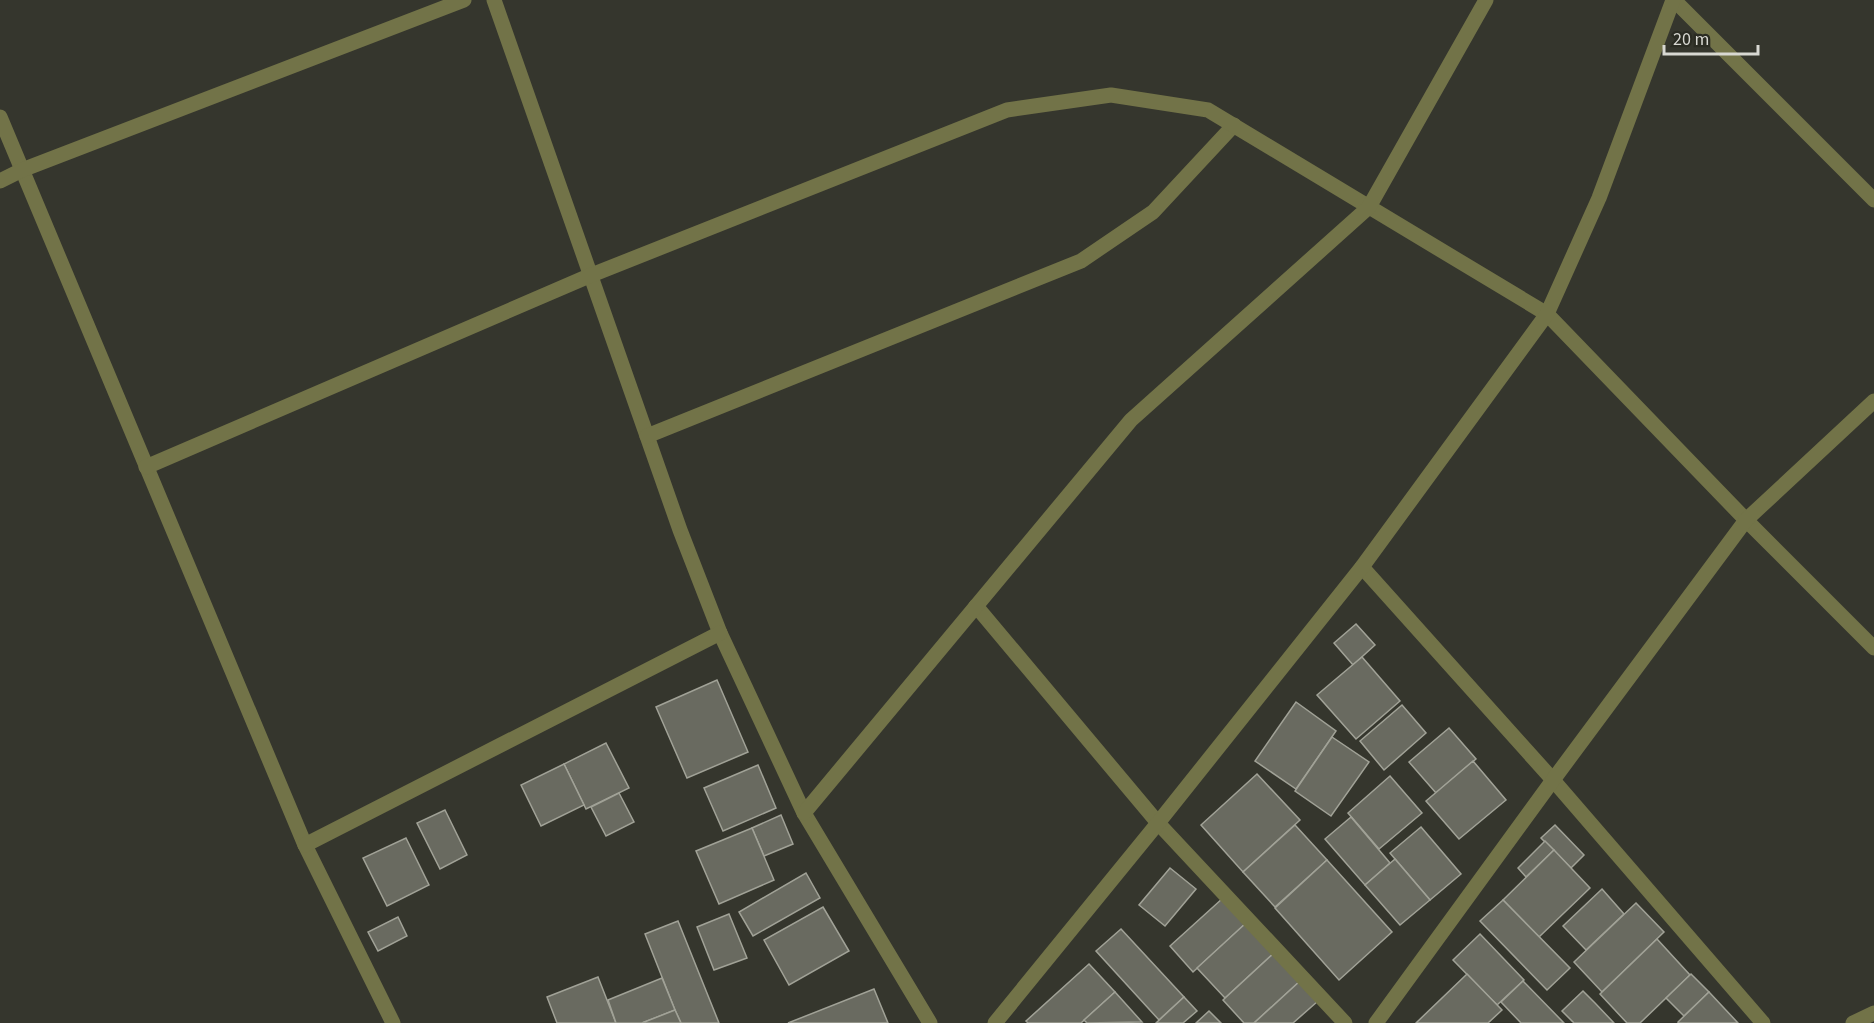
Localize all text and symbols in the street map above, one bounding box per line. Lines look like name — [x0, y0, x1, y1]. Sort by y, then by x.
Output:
scale bar — [1664, 18, 1758, 56]
text: 20 m — [1673, 27, 1709, 52]

